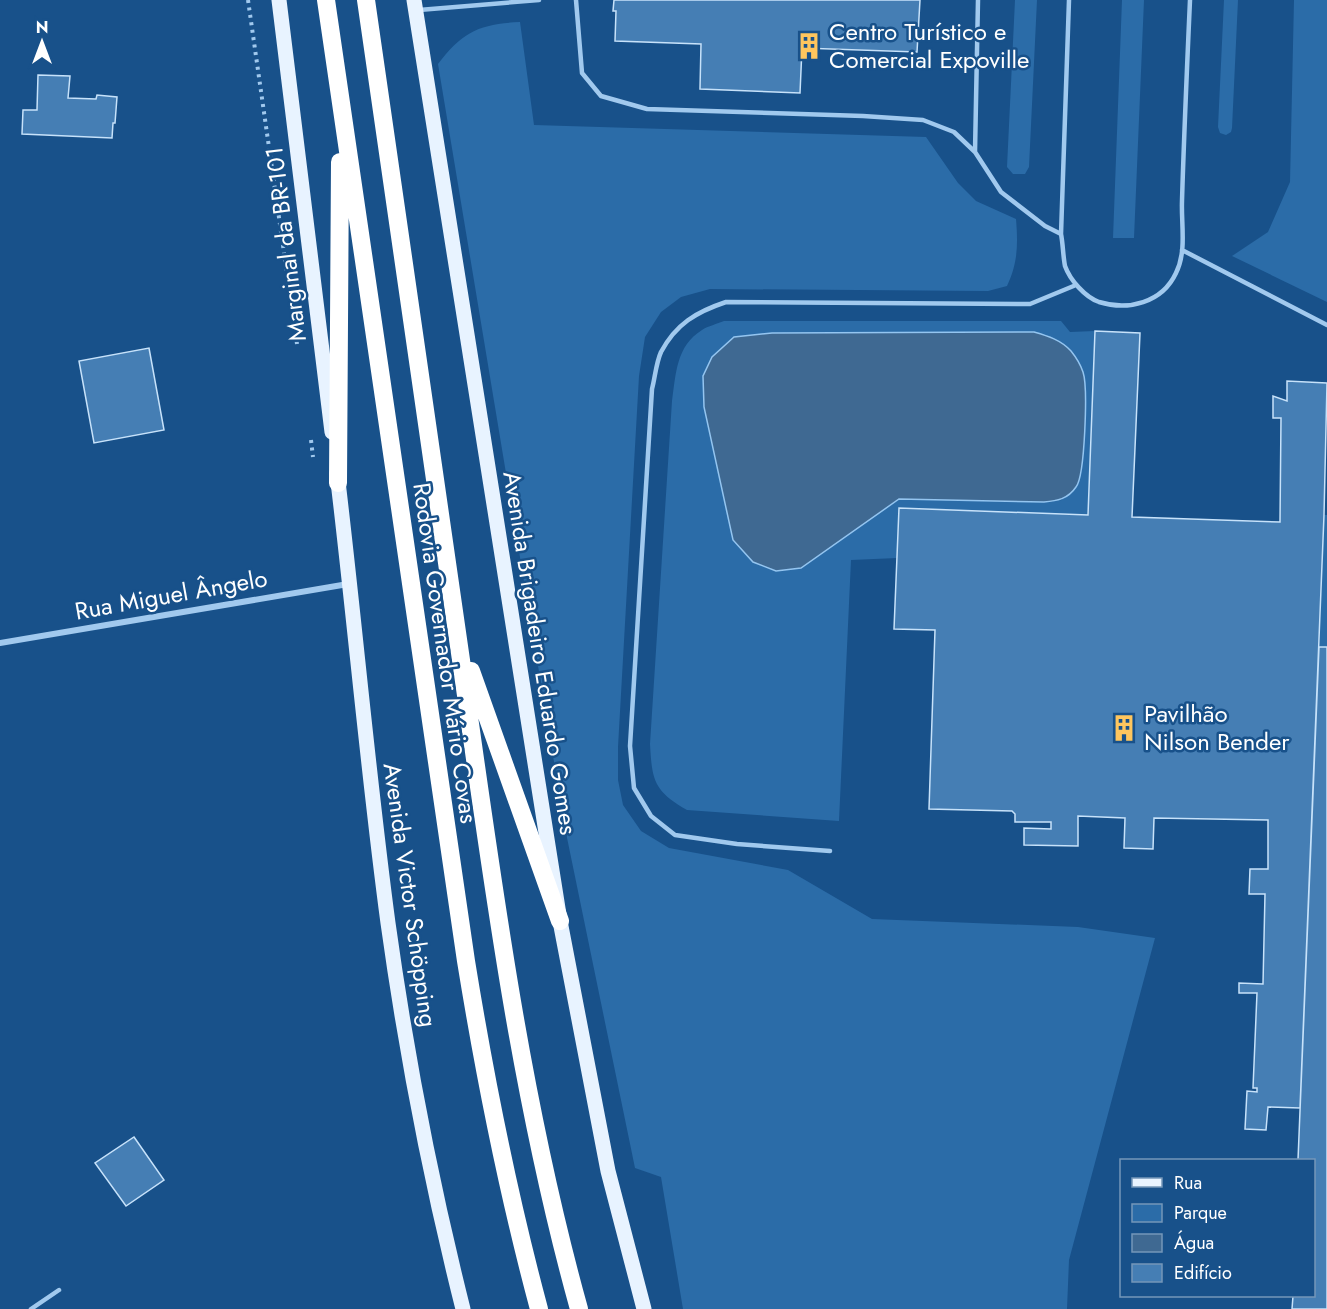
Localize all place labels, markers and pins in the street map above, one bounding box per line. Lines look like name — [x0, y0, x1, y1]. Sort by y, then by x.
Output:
place label: Centro Turístico e Comercial Expoville — [829, 14, 1029, 77]
building icon: Centro Turístico e Comercial Expoville — [794, 31, 824, 61]
place label: Pavilhão Nilson Bender — [1144, 696, 1290, 759]
building icon: Pavilhão Nilson Bender — [1109, 713, 1139, 743]

